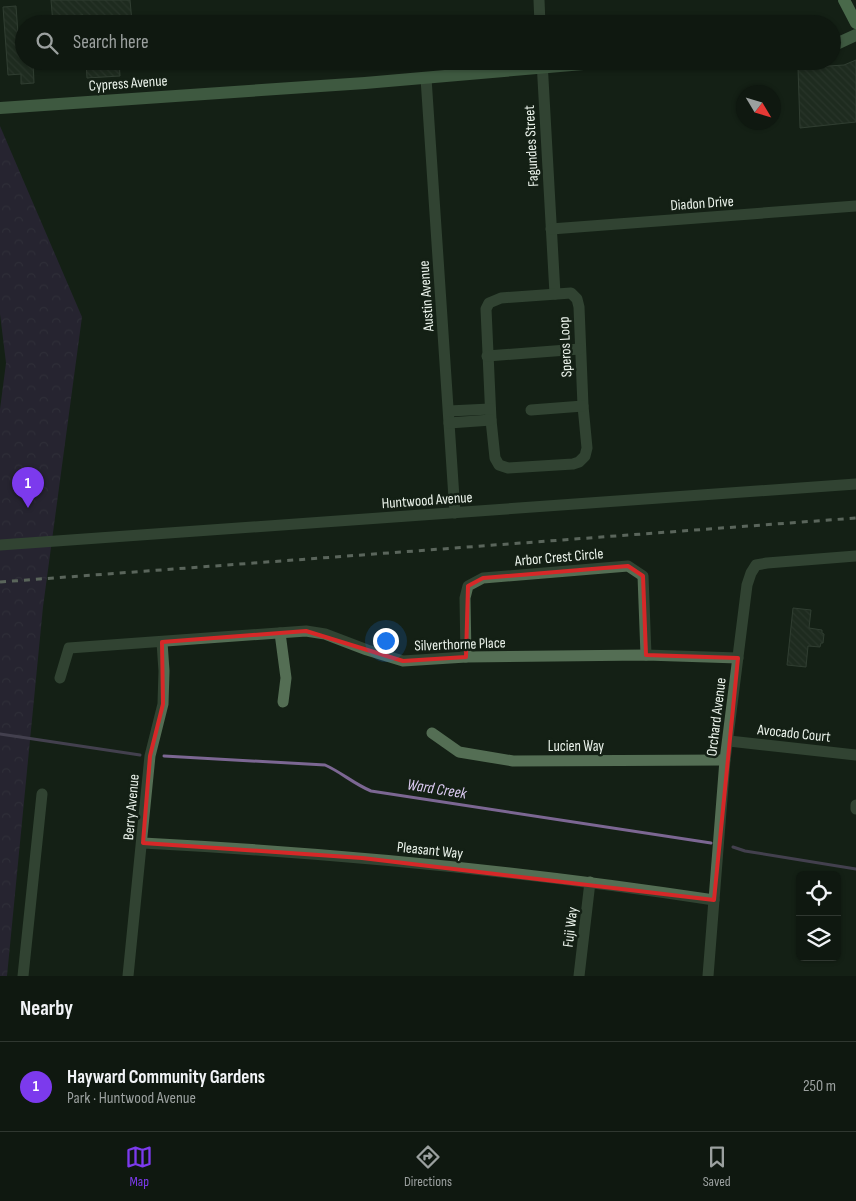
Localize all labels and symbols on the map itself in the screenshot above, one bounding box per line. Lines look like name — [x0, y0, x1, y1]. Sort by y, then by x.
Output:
street label: Cypress Avenue — [88, 71, 168, 96]
north arrow — [736, 85, 781, 130]
street label: Fagundes Street — [520, 104, 543, 187]
street label: Diadon Drive — [670, 192, 734, 215]
street label: Austin Avenue — [415, 260, 439, 333]
street label: Speros Loop — [554, 316, 577, 378]
pin: 1 — [12, 467, 44, 508]
street label: Huntwood Avenue — [381, 488, 473, 513]
street label: Arbor Crest Circle — [513, 544, 604, 571]
your location — [373, 628, 399, 654]
street label: Silverthorne Place — [414, 633, 506, 656]
street label: Orchard Avenue — [702, 677, 731, 757]
street label: Avocado Court — [756, 720, 832, 747]
street label: Lucien Way — [548, 737, 604, 756]
street label: Berry Avenue — [119, 773, 144, 841]
water label: Ward Creek — [406, 775, 469, 804]
street label: Pleasant Way — [396, 838, 464, 863]
street label: Fuji Way — [559, 906, 582, 948]

